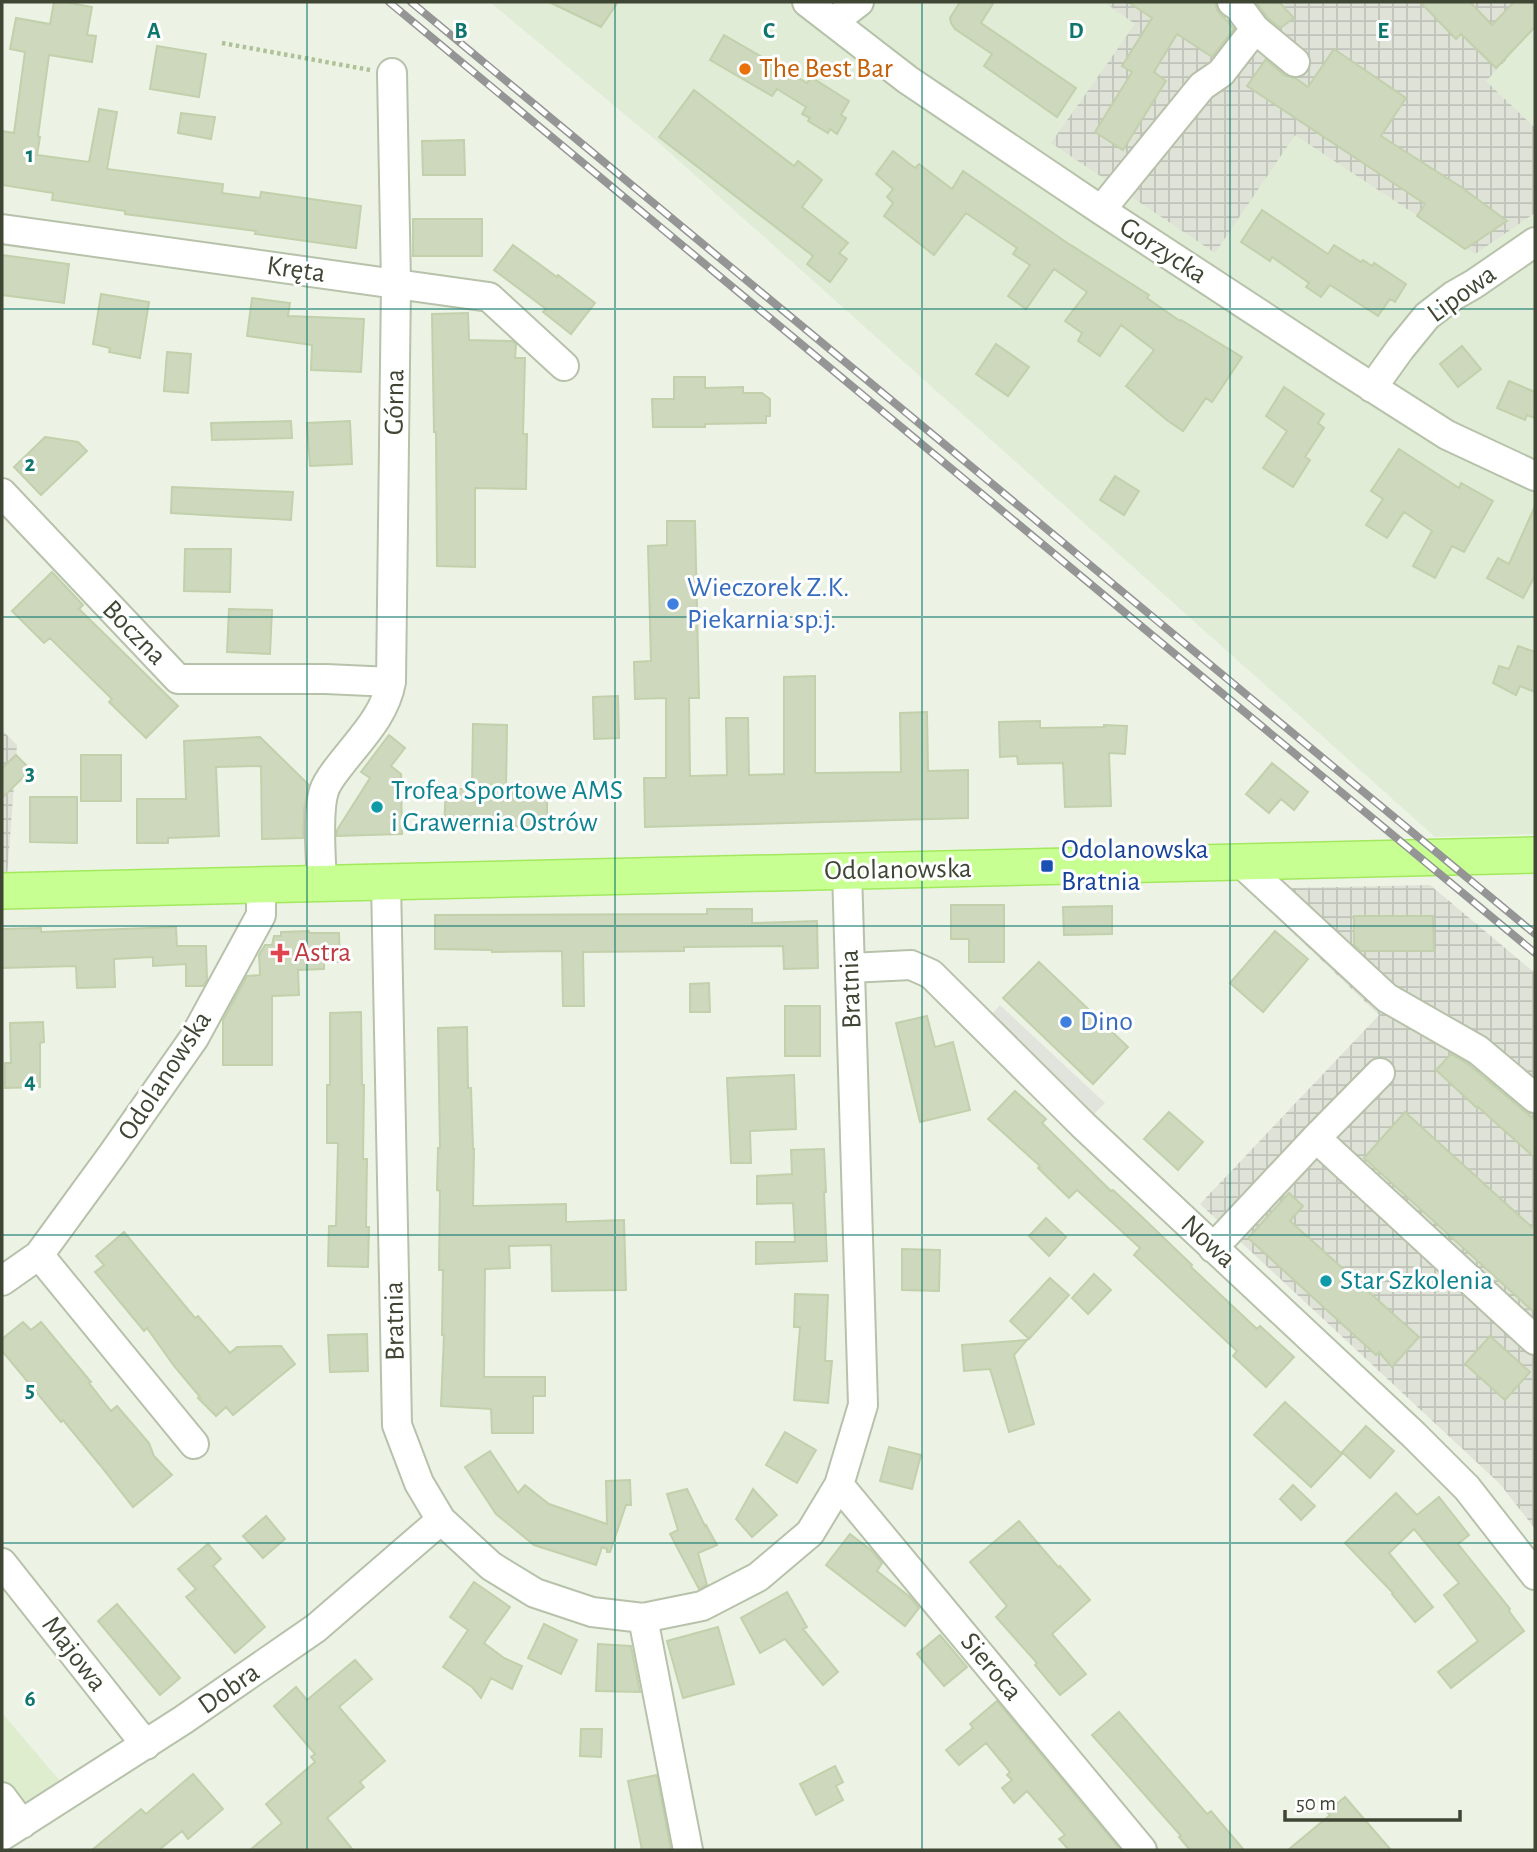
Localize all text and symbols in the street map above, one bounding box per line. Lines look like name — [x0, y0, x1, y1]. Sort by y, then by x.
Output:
text: A — [147, 20, 161, 43]
text: B — [454, 20, 468, 43]
text: C — [763, 20, 775, 43]
text: D — [1068, 20, 1084, 43]
text: E — [1377, 20, 1389, 43]
place label: The Best Bar — [759, 55, 893, 83]
marker: The Best Bar — [737, 61, 753, 77]
text: 1 — [26, 144, 34, 167]
street label: Gorzycka — [1114, 213, 1212, 289]
street label: Kręta — [265, 252, 327, 288]
street label: Lipowa — [1422, 260, 1502, 328]
street label: Górna — [380, 369, 410, 435]
text: 2 — [25, 453, 36, 476]
place label: Wieczorek Z.K. Piekarnia sp.j. — [687, 574, 849, 634]
street label: Boczna — [97, 595, 171, 671]
marker: Wieczorek Z.K. Piekarnia sp.j. — [665, 596, 681, 612]
text: 3 — [25, 762, 35, 785]
place label: Trofea Sportowe AMS i Grawernia Ostrów — [391, 777, 623, 837]
marker: Trofea Sportowe AMS i Grawernia Ostrów — [369, 799, 385, 815]
place label: Odolanowska Bratnia — [1061, 836, 1209, 896]
street label: Odolanowska — [824, 855, 972, 885]
marker: Odolanowska Bratnia — [1039, 858, 1055, 874]
place label: Astra — [294, 939, 351, 967]
marker: Astra — [272, 945, 288, 961]
street label: Bratnia — [836, 949, 866, 1029]
street label: Odolanowska — [113, 1006, 217, 1146]
place label: Dino — [1080, 1008, 1133, 1036]
marker: Dino — [1058, 1014, 1074, 1030]
text: 4 — [24, 1070, 36, 1093]
street label: Nowa — [1175, 1210, 1241, 1274]
place label: Star Szkolenia — [1340, 1267, 1493, 1295]
marker: Star Szkolenia — [1318, 1273, 1334, 1289]
street label: Bratnia — [380, 1281, 410, 1361]
text: 5 — [25, 1379, 35, 1402]
street label: Majowa — [36, 1611, 112, 1697]
street label: Sieroca — [955, 1628, 1027, 1706]
street label: Dobra — [193, 1658, 265, 1720]
text: 6 — [24, 1688, 36, 1711]
scale bar — [1285, 1778, 1460, 1822]
text: 50 m — [1296, 1793, 1336, 1814]

